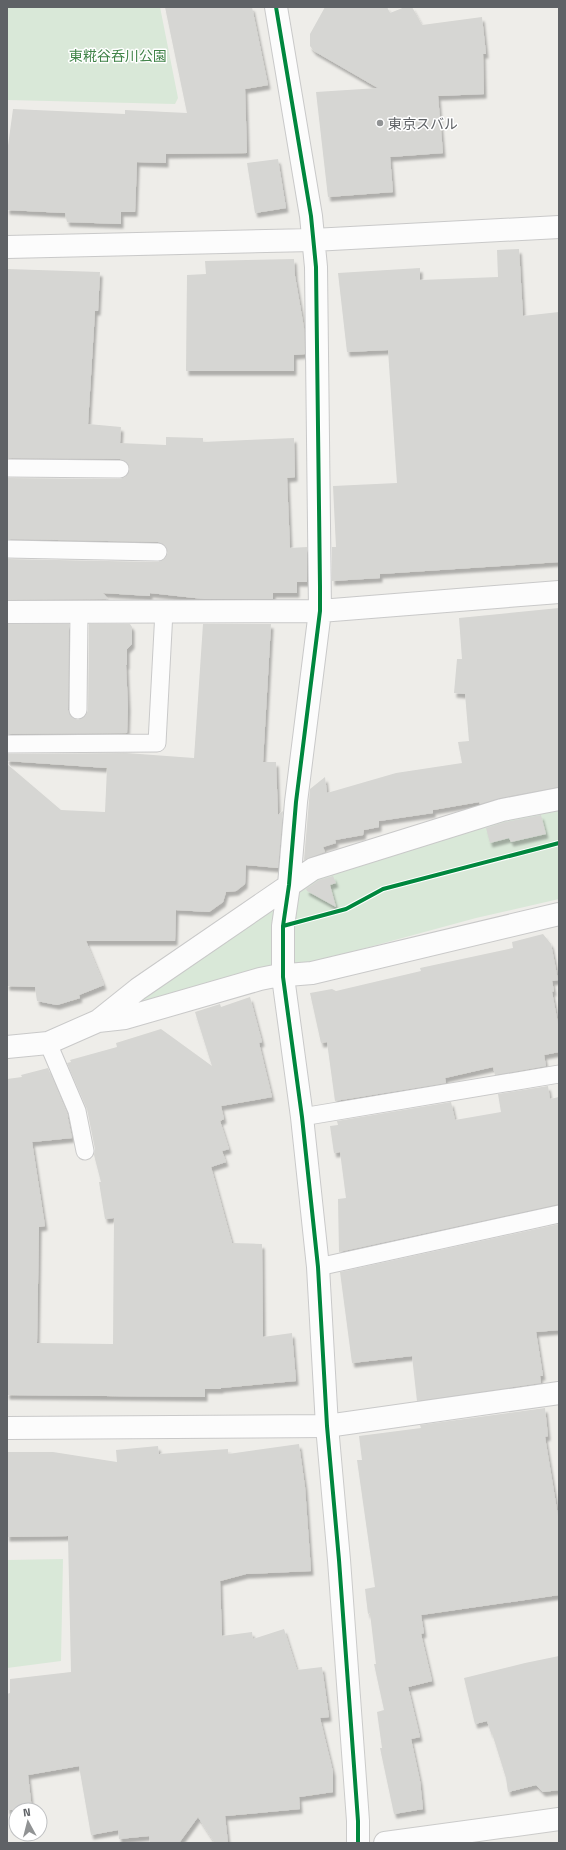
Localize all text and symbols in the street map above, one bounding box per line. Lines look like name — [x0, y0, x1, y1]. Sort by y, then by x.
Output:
park label: 東糀谷呑川公園 — [69, 45, 167, 66]
place label: 東京スバル — [388, 113, 458, 134]
marker: 東京スバル — [375, 118, 385, 128]
north arrow — [8, 1802, 48, 1842]
text: N — [22, 1804, 32, 1820]

